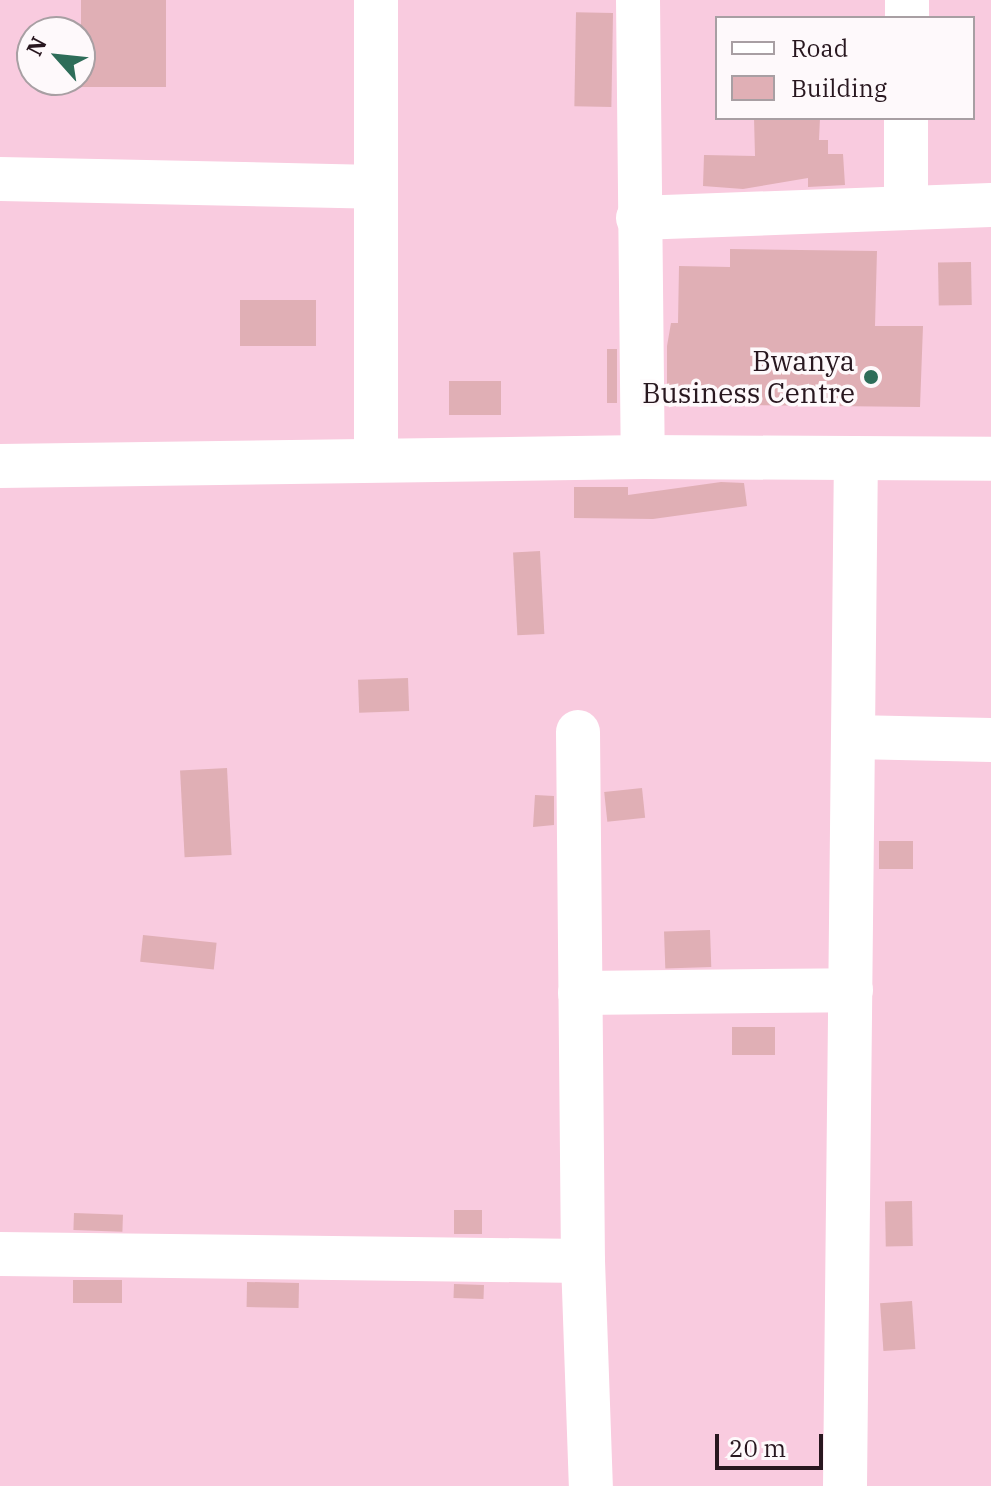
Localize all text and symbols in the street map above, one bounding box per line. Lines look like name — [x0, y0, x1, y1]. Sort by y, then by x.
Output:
north arrow — [16, 16, 96, 96]
legend — [715, 16, 975, 120]
text: N — [19, 31, 53, 60]
text: Road — [791, 32, 848, 64]
text: Building — [791, 72, 887, 104]
place label: Bwanya Business Centre — [642, 344, 855, 410]
marker: Bwanya Business Centre — [862, 368, 880, 386]
scale bar — [719, 1418, 827, 1468]
text: 20 m — [729, 1432, 786, 1464]

